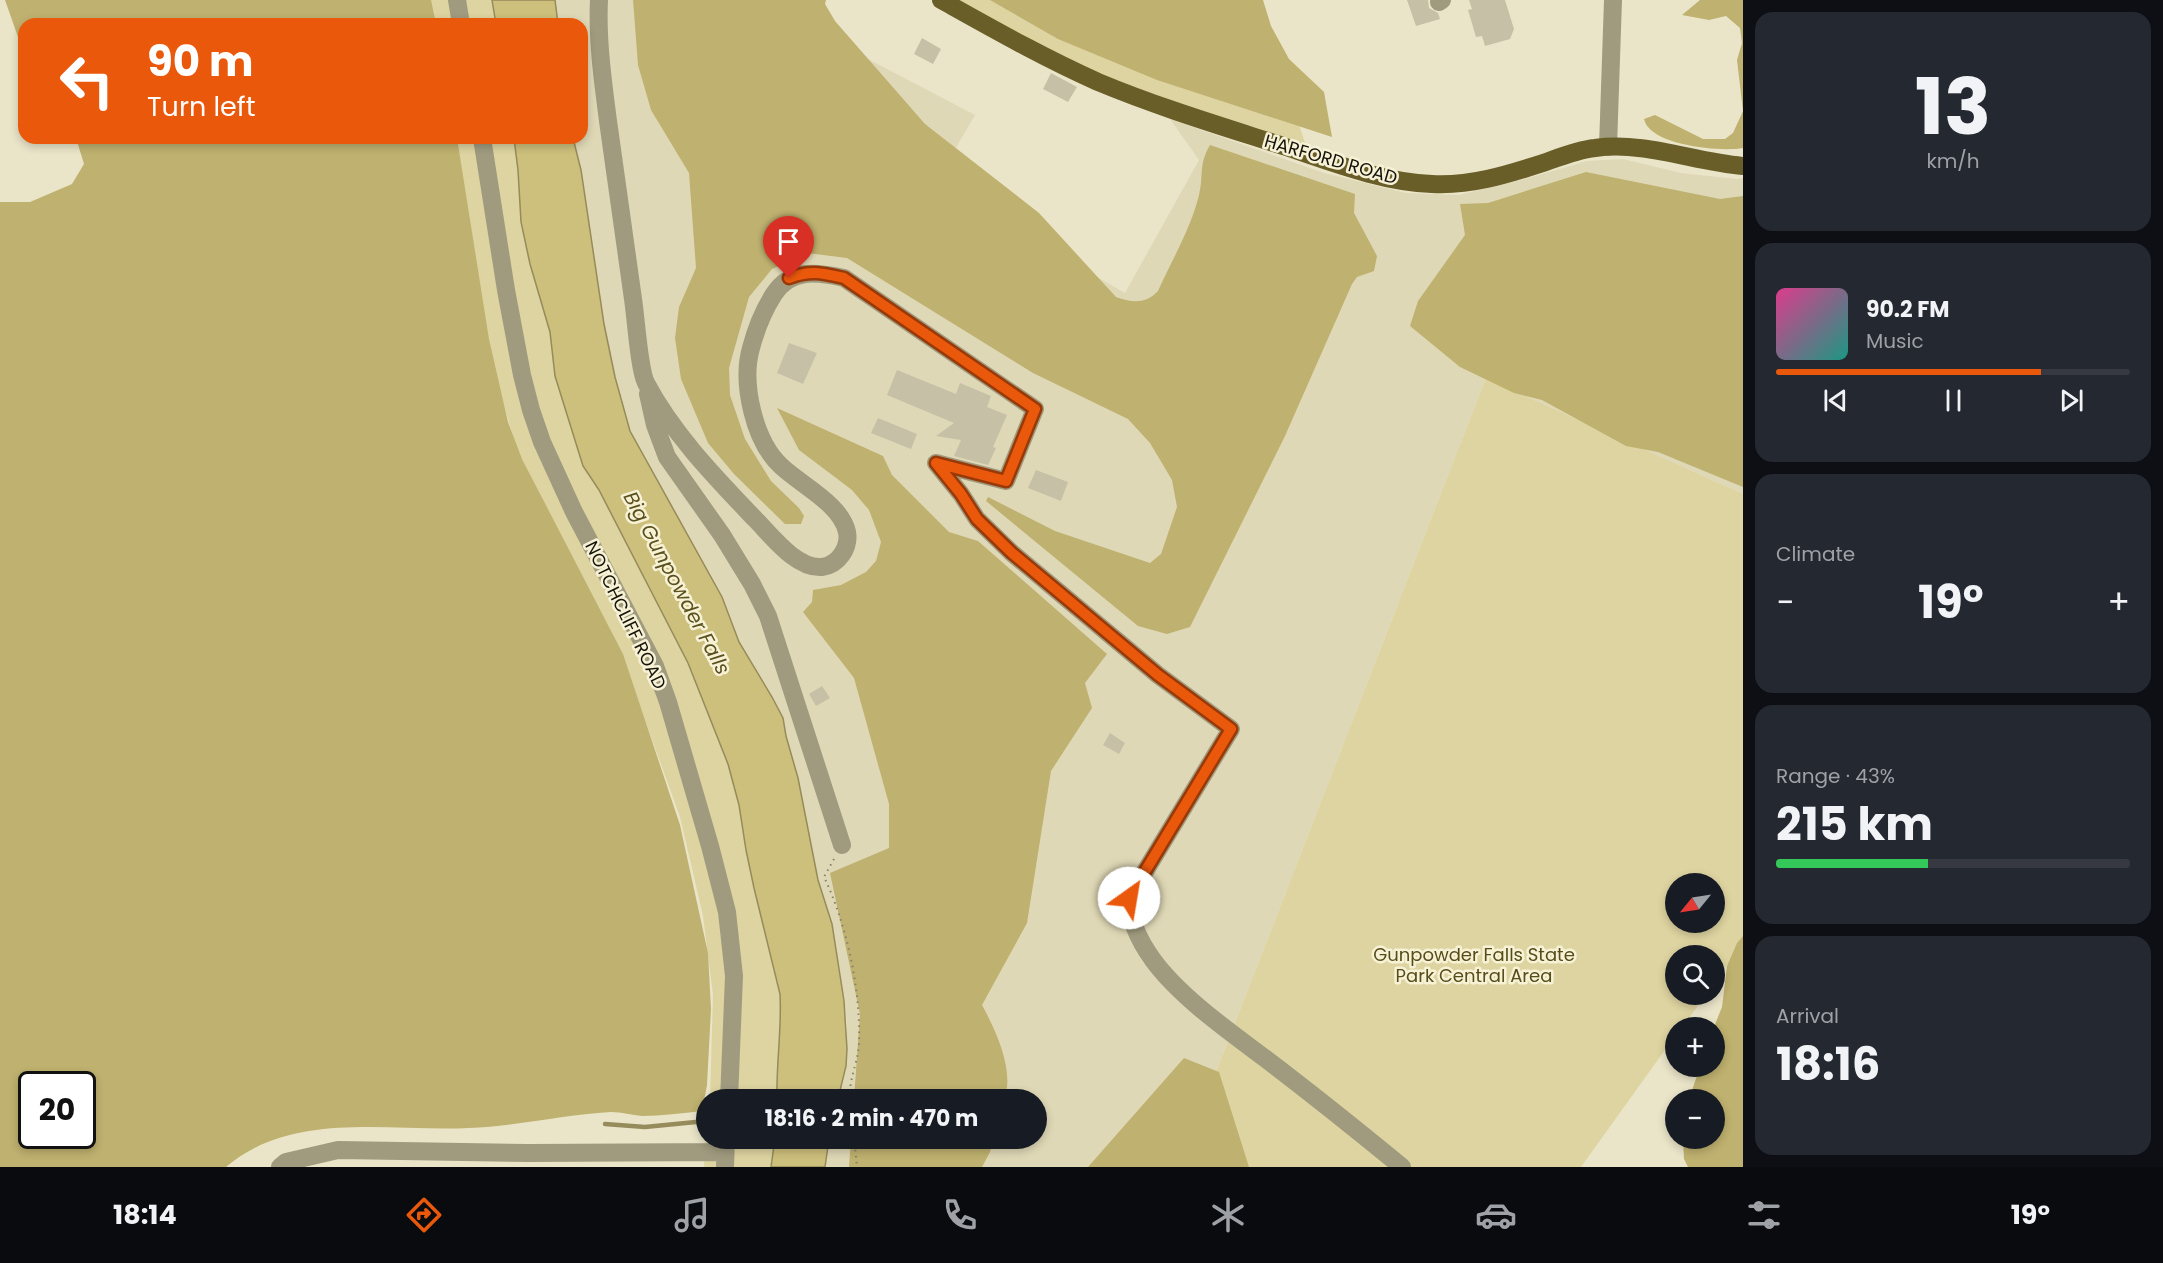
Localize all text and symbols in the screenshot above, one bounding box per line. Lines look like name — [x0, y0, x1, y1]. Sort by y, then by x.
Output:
text: 90 m — [147, 32, 254, 91]
icon: left — [48, 42, 126, 120]
text: 13 — [1915, 52, 1991, 161]
text: Turn left — [147, 88, 256, 125]
street label: HARFORD ROAD — [1262, 128, 1400, 190]
text: km/h — [1926, 147, 1980, 175]
pin — [763, 216, 814, 278]
icon: arrive — [772, 225, 805, 258]
text: 90.2 FM — [1866, 294, 1950, 325]
text: Music — [1866, 327, 1924, 355]
icon: previous — [1819, 384, 1852, 417]
icon: pause — [1937, 384, 1970, 417]
icon: next — [2055, 384, 2088, 417]
water label: Big Gunpowder Falls — [617, 486, 737, 680]
street label: NOTCHCLIFF ROAD — [579, 537, 673, 693]
text: Climate — [1776, 540, 1855, 568]
text: 19° — [1918, 571, 1984, 634]
text: − — [1776, 579, 1794, 626]
text: + — [2107, 579, 2130, 626]
text: Range · 43% — [1776, 762, 1895, 790]
text: 215 km — [1776, 793, 1933, 856]
position arrow — [1097, 866, 1161, 930]
north arrow — [1665, 873, 1725, 933]
map controls — [1665, 873, 1725, 1149]
park label: Gunpowder Falls State Park Central Area — [1373, 942, 1575, 988]
button: search — [1665, 945, 1725, 1005]
text: Arrival — [1776, 1002, 1839, 1030]
button: + — [1665, 1017, 1725, 1077]
text: 18:16 — [1776, 1033, 1880, 1096]
speed limit sign: 20 — [18, 1071, 96, 1149]
button: − — [1665, 1089, 1725, 1149]
text: 18:16 · 2 min · 470 m — [765, 1103, 978, 1134]
icon: directions — [403, 1194, 445, 1236]
icon: music — [671, 1194, 713, 1236]
icon: phone — [939, 1194, 981, 1236]
icon: climate — [1207, 1194, 1249, 1236]
icon: car — [1475, 1194, 1517, 1236]
icon: filters — [1743, 1194, 1785, 1236]
text: 18:14 — [113, 1196, 177, 1233]
text: 19° — [2011, 1196, 2050, 1233]

